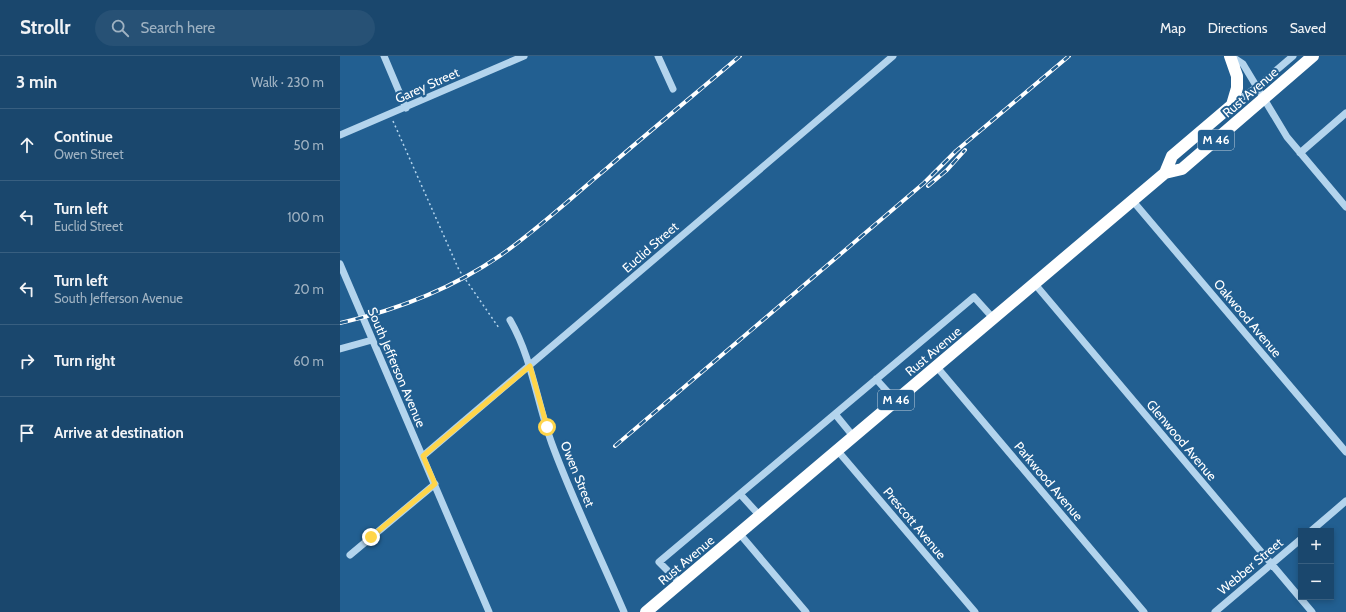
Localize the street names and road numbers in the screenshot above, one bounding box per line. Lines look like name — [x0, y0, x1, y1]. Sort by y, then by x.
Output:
street label: Rust Avenue — [1219, 63, 1281, 120]
street label: Garey Street — [392, 64, 462, 106]
road number: M 46 — [1198, 130, 1234, 150]
street label: Euclid Street — [619, 218, 682, 276]
street label: Oakwood Avenue — [1211, 276, 1286, 361]
street label: South Jefferson Avenue — [364, 305, 430, 430]
street label: Rust Avenue — [902, 323, 965, 379]
road number: M 46 — [878, 390, 914, 410]
street label: Glenwood Avenue — [1144, 396, 1221, 484]
street label: Parkwood Avenue — [1011, 438, 1087, 524]
street label: Owen Street — [558, 439, 599, 510]
street label: Prescott Avenue — [880, 484, 950, 563]
street label: Rust Avenue — [655, 532, 718, 588]
street label: Webber Street — [1214, 534, 1286, 598]

